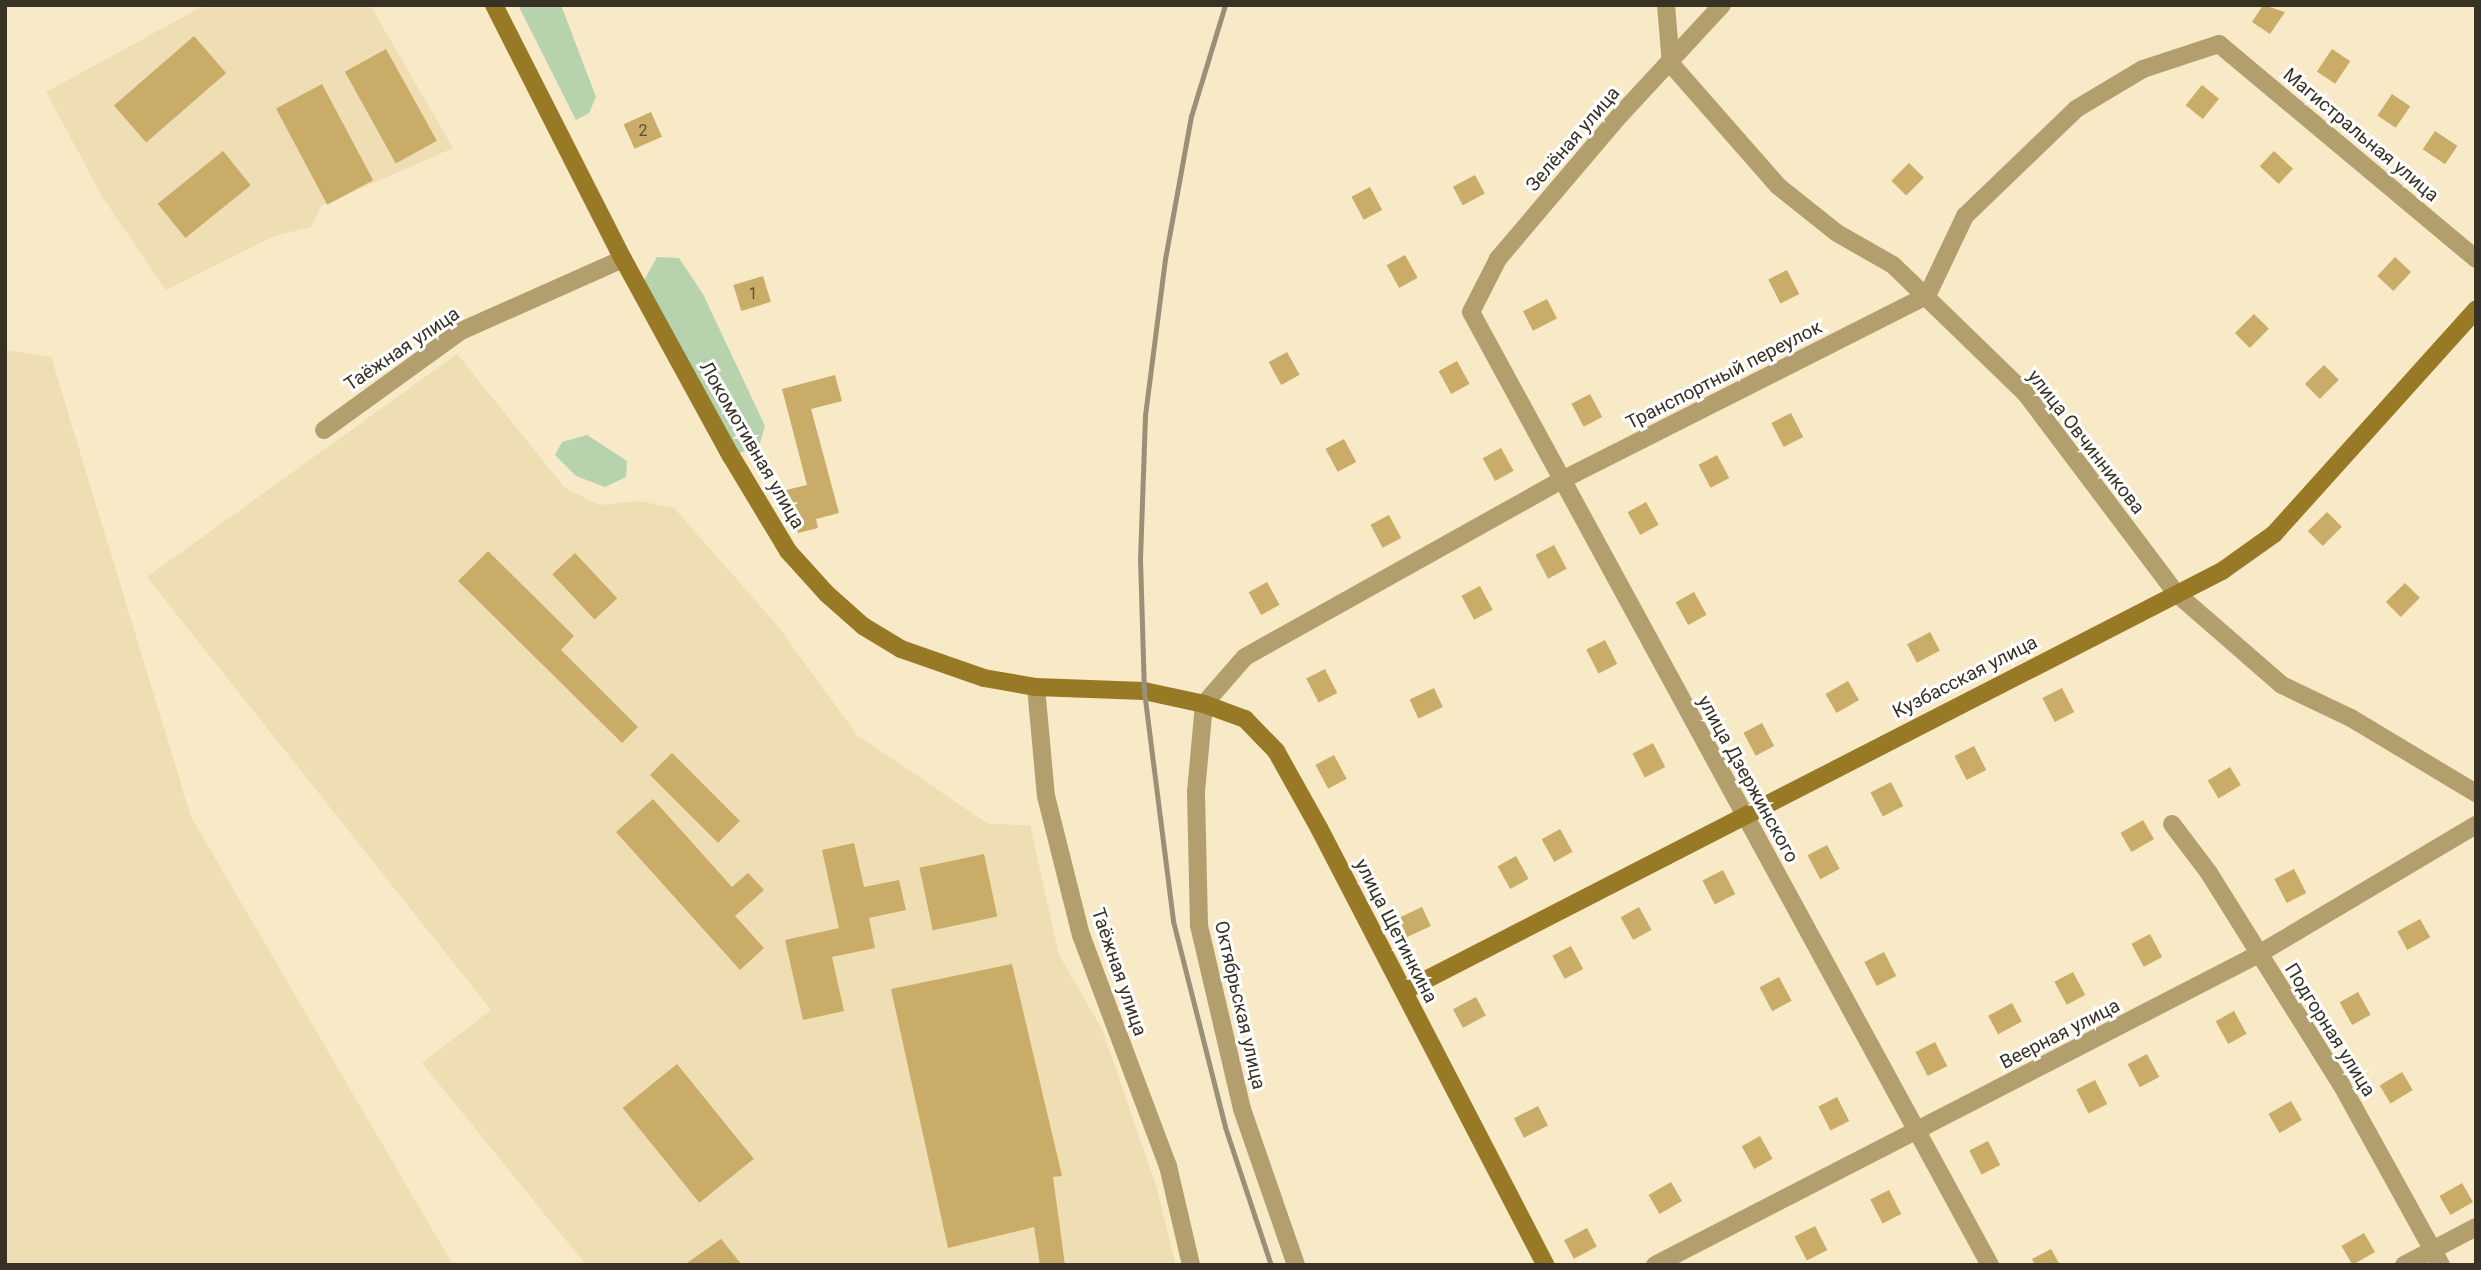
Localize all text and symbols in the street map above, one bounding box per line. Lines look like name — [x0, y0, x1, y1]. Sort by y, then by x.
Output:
street label: Магистральная улица — [2279, 63, 2443, 207]
street label: Зелёная улица — [1521, 82, 1625, 196]
house number: 2 — [639, 121, 647, 141]
house number: 1 — [749, 284, 757, 304]
street label: Таёжная улица — [340, 302, 464, 396]
street label: Транспортный переулок — [1622, 316, 1826, 434]
street label: Локомотивная улица — [695, 357, 809, 533]
street label: улица Овчинникова — [2023, 365, 2149, 519]
street label: Кузбасская улица — [1889, 631, 2041, 723]
street label: улица Дзержинского — [1693, 692, 1803, 866]
street label: улица Щетинкина — [1350, 855, 1442, 1007]
street label: Таёжная улица — [1086, 905, 1152, 1039]
street label: Октябрьская улица — [1210, 919, 1270, 1091]
street label: Подгорная улица — [2280, 959, 2380, 1101]
street label: Веерная улица — [1996, 994, 2124, 1074]

